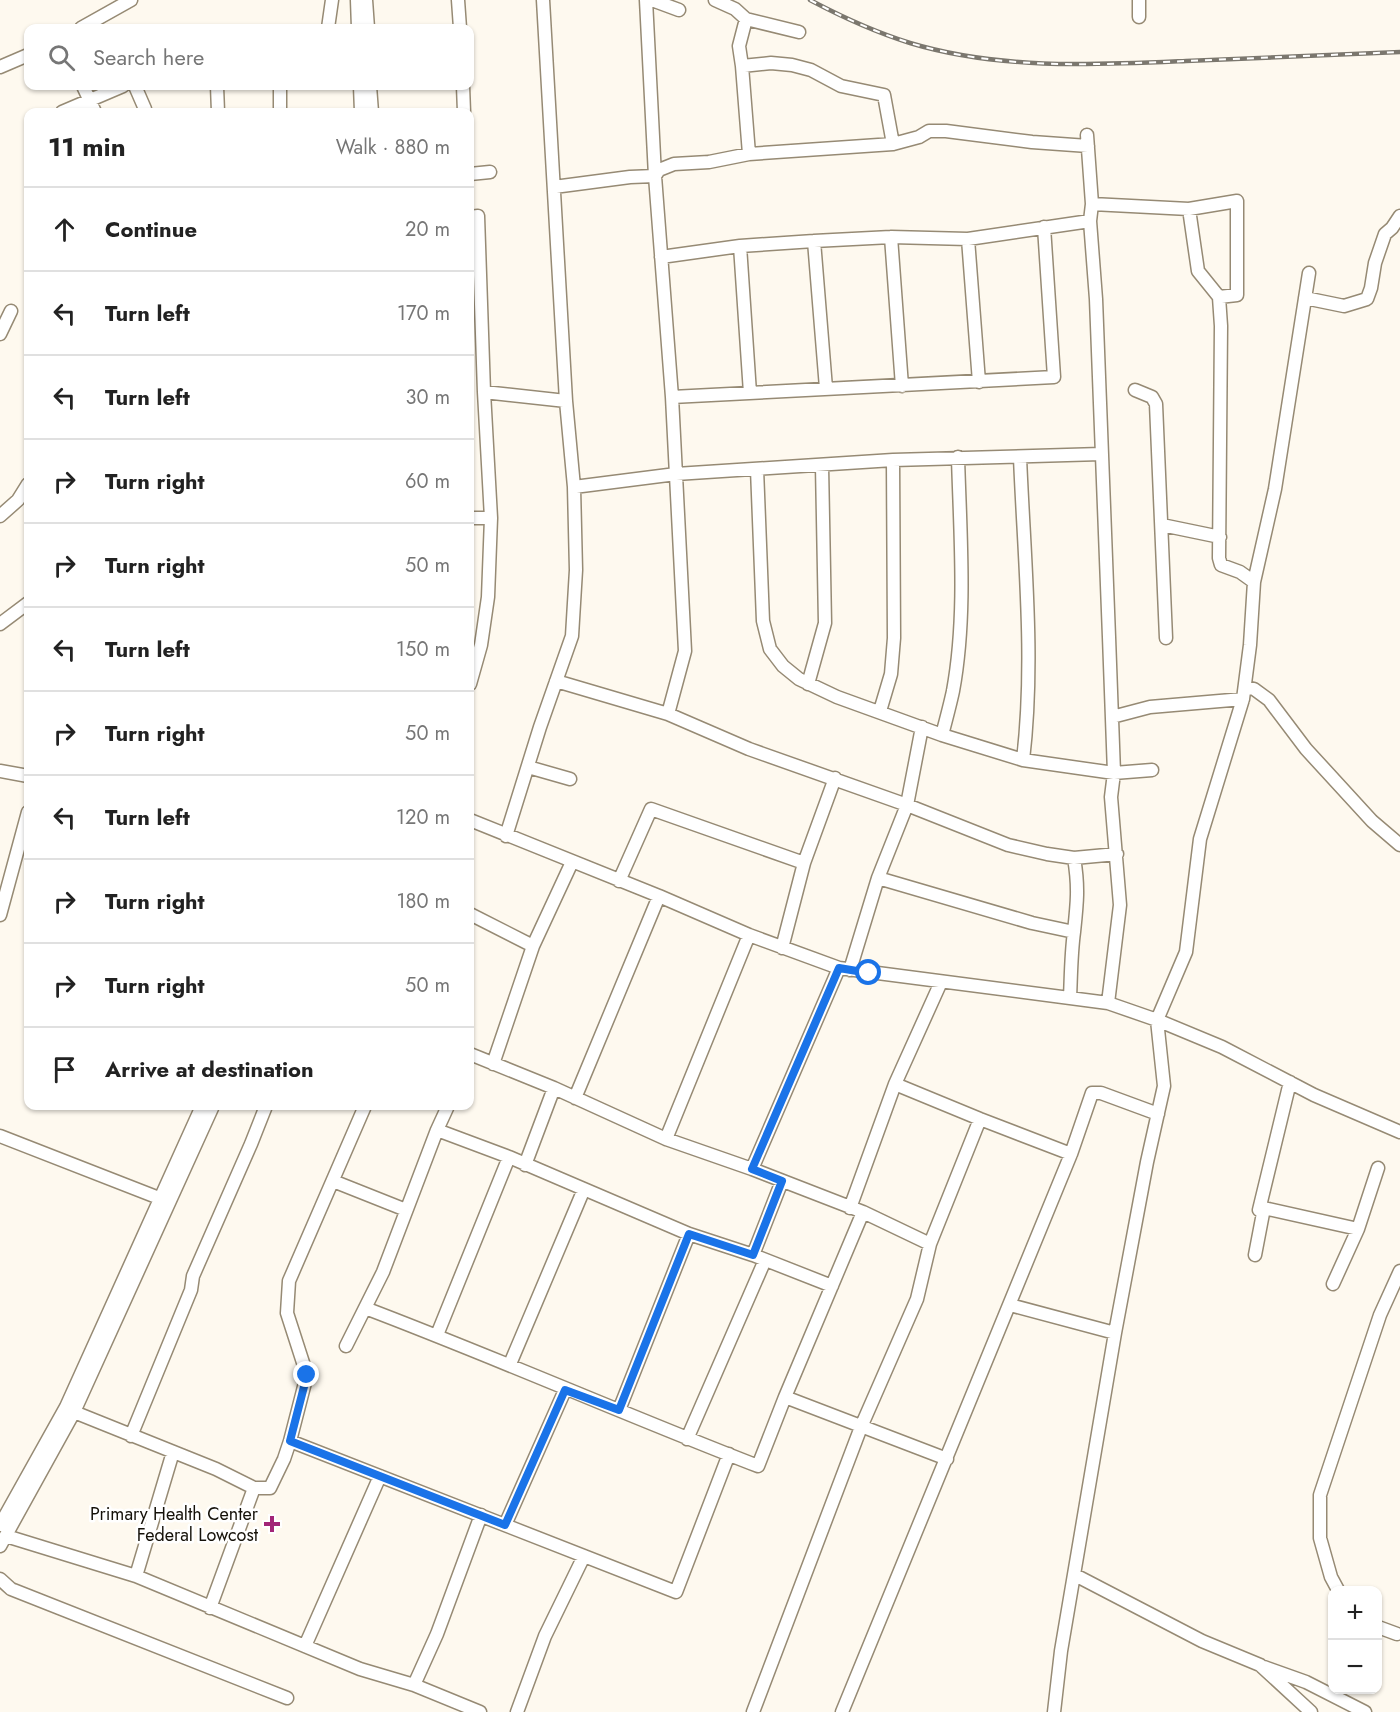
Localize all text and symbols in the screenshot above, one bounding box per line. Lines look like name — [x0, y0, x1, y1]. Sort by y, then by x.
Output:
search box — [24, 24, 474, 90]
icon: search — [45, 41, 78, 74]
text: Search here — [93, 41, 204, 73]
text: 11 min — [48, 128, 126, 166]
text: Walk · 880 m — [336, 133, 450, 162]
icon: ahead — [48, 213, 81, 246]
text: Continue — [105, 213, 197, 245]
text: 20 m — [405, 215, 450, 244]
icon: left — [48, 297, 81, 330]
text: Turn left — [105, 297, 190, 329]
text: 170 m — [397, 299, 450, 328]
icon: left — [48, 381, 81, 414]
text: Turn left — [105, 381, 190, 413]
text: 30 m — [405, 383, 450, 412]
icon: right — [48, 465, 81, 498]
text: Turn right — [105, 465, 205, 497]
text: 60 m — [405, 467, 450, 496]
icon: right — [48, 549, 81, 582]
text: Turn right — [105, 549, 205, 581]
text: 50 m — [405, 551, 450, 580]
icon: left — [48, 633, 81, 666]
text: Turn left — [105, 633, 190, 665]
text: 150 m — [396, 635, 450, 664]
icon: right — [48, 717, 81, 750]
text: Turn right — [105, 717, 205, 749]
text: 50 m — [405, 719, 450, 748]
icon: left — [48, 801, 81, 834]
text: Turn left — [105, 801, 190, 833]
text: 120 m — [396, 803, 450, 832]
icon: right — [48, 885, 81, 918]
text: Turn right — [105, 885, 205, 917]
text: 180 m — [396, 887, 450, 916]
route start — [855, 959, 881, 985]
icon: right — [48, 969, 81, 1002]
text: Turn right — [105, 969, 205, 1001]
text: 50 m — [405, 971, 450, 1000]
icon: arrive — [48, 1053, 81, 1086]
text: Arrive at destination — [105, 1053, 314, 1085]
route end — [293, 1361, 319, 1387]
place label: Primary Health Center Federal Lowcost — [90, 1501, 259, 1548]
marker: Primary Health Center Federal Lowcost — [263, 1515, 281, 1533]
map controls — [1328, 1586, 1382, 1694]
button: + — [1328, 1586, 1382, 1640]
button: − — [1328, 1640, 1382, 1694]

